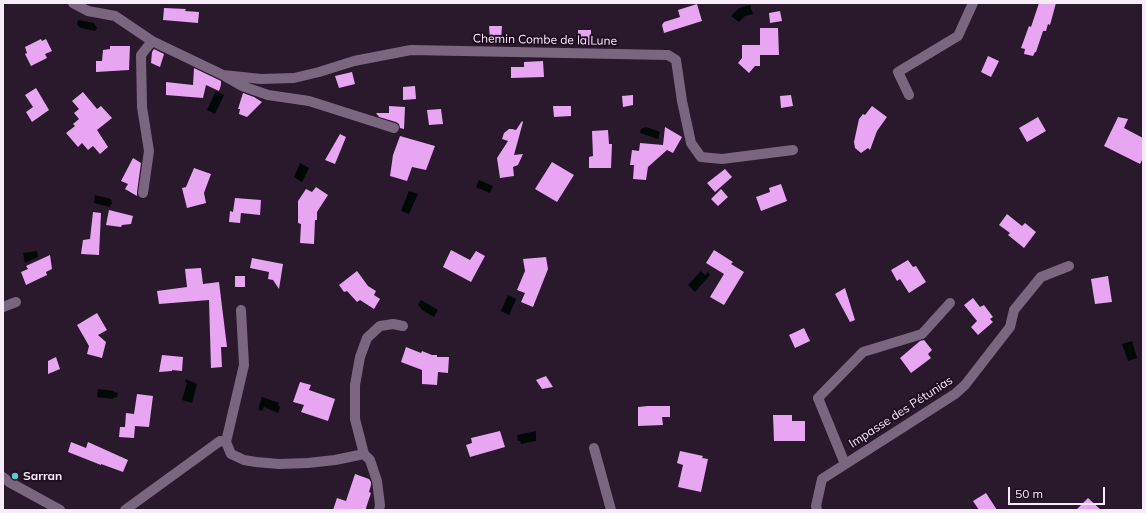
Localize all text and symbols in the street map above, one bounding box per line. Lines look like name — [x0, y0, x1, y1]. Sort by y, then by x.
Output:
street label: Chemin Combe de la Lune — [473, 32, 617, 48]
street label: Impasse des Pétunias — [846, 373, 956, 451]
place label: Sarran — [23, 469, 62, 483]
marker: Sarran — [10, 471, 20, 481]
scale bar — [1010, 479, 1107, 505]
text: 50 m — [1015, 486, 1043, 501]

